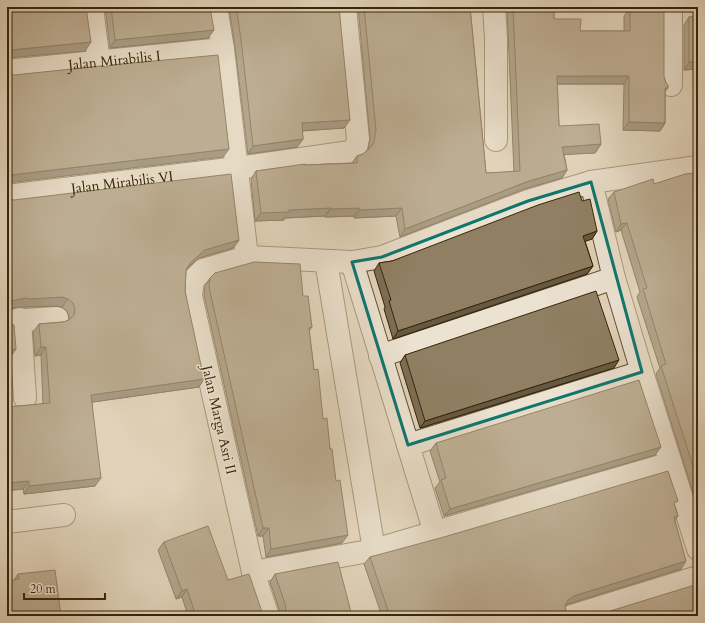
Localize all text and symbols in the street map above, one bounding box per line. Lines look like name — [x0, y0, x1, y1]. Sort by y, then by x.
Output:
street label: Jalan Mirabilis I — [65, 46, 162, 74]
street label: Jalan Mirabilis VI — [68, 166, 175, 198]
street label: Jalan Marga Asri II — [197, 362, 241, 476]
scale bar — [24, 575, 105, 601]
text: 20 m — [30, 581, 57, 597]

